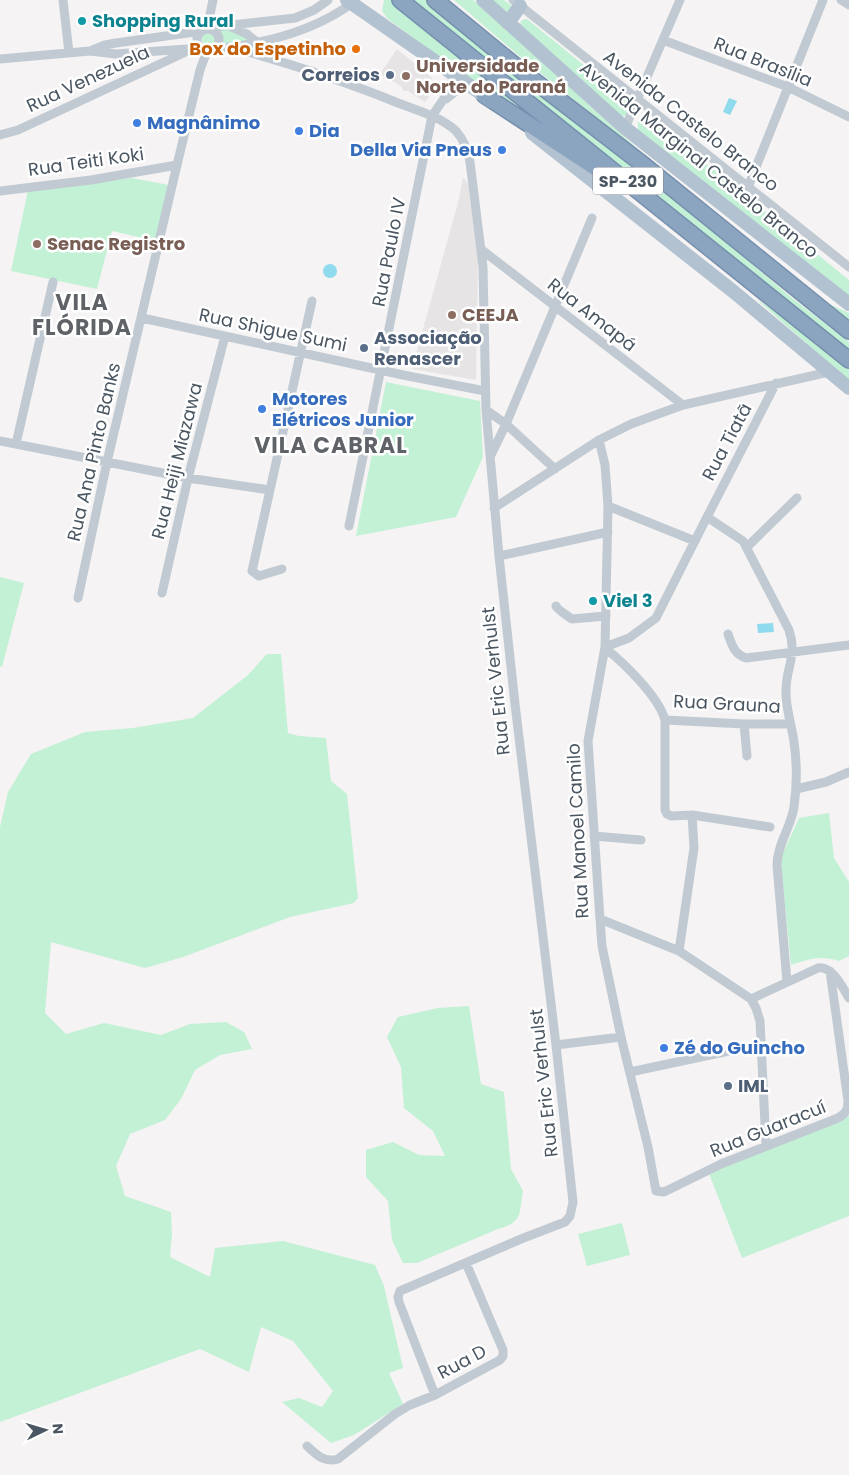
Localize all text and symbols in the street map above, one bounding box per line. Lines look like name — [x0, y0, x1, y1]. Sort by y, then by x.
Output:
place label: Shopping Rural — [92, 8, 234, 33]
marker: Shopping Rural — [76, 15, 88, 27]
street label: Rua Brasília — [710, 30, 816, 93]
place label: Box do Espetinho — [189, 36, 346, 61]
street label: Rua Venezuela — [22, 39, 153, 118]
marker: Box do Espetinho — [350, 43, 362, 55]
street label: Avenida Castelo Branco — [598, 44, 784, 197]
place label: Universidade Norte do Paraná — [416, 53, 566, 99]
street label: Avenida Marginal Castelo Branco — [575, 55, 824, 264]
place label: Correios — [302, 62, 380, 87]
marker: Correios — [384, 69, 396, 81]
marker: Universidade Norte do Paraná — [400, 70, 412, 82]
place label: Magnânimo — [147, 110, 260, 135]
marker: Magnânimo — [131, 117, 143, 129]
place label: Dia — [309, 118, 340, 143]
marker: Dia — [293, 125, 305, 137]
place label: Della Via Pneus — [350, 137, 492, 162]
street label: Rua Teiti Koki — [26, 141, 145, 182]
marker: Della Via Pneus — [496, 144, 508, 156]
road number: SP-230 — [593, 168, 663, 195]
street label: Rua Paulo IV — [366, 195, 411, 309]
place label: Senac Registro — [47, 231, 185, 256]
marker: Senac Registro — [31, 238, 43, 250]
street label: Rua Amapá — [543, 272, 642, 357]
district label: VILA FLÓRIDA — [32, 287, 132, 343]
street label: Rua Shigue Sumi — [197, 302, 349, 357]
place label: CEEJA — [462, 302, 519, 327]
marker: CEEJA — [446, 309, 458, 321]
place label: Associação Renascer — [374, 325, 482, 371]
marker: Associação Renascer — [358, 342, 370, 354]
street label: Rua Ana Pinto Banks — [61, 360, 126, 544]
street label: Rua Heiji Miazawa — [145, 380, 208, 542]
place label: Motores Elétricos Junior — [272, 386, 414, 432]
street label: Rua Tiatã — [696, 399, 757, 485]
marker: Motores Elétricos Junior — [256, 403, 268, 415]
district label: VILA CABRAL — [254, 430, 408, 461]
place label: Viel 3 — [603, 588, 653, 613]
marker: Viel 3 — [587, 595, 599, 607]
street label: Rua Eric Verhulst — [475, 606, 516, 756]
street label: Rua Grauna — [673, 688, 781, 719]
street label: Rua Manoel Camilo — [560, 743, 595, 919]
street label: Rua Eric Verhulst — [523, 1008, 564, 1158]
place label: Zé do Guincho — [674, 1035, 805, 1060]
marker: Zé do Guincho — [658, 1042, 670, 1054]
place label: IML — [738, 1073, 769, 1098]
marker: IML — [722, 1080, 734, 1092]
street label: Rua Guaracuí — [706, 1094, 829, 1163]
street label: Rua D — [433, 1338, 491, 1385]
north arrow — [20, 1405, 70, 1455]
text: N — [48, 1423, 68, 1435]

